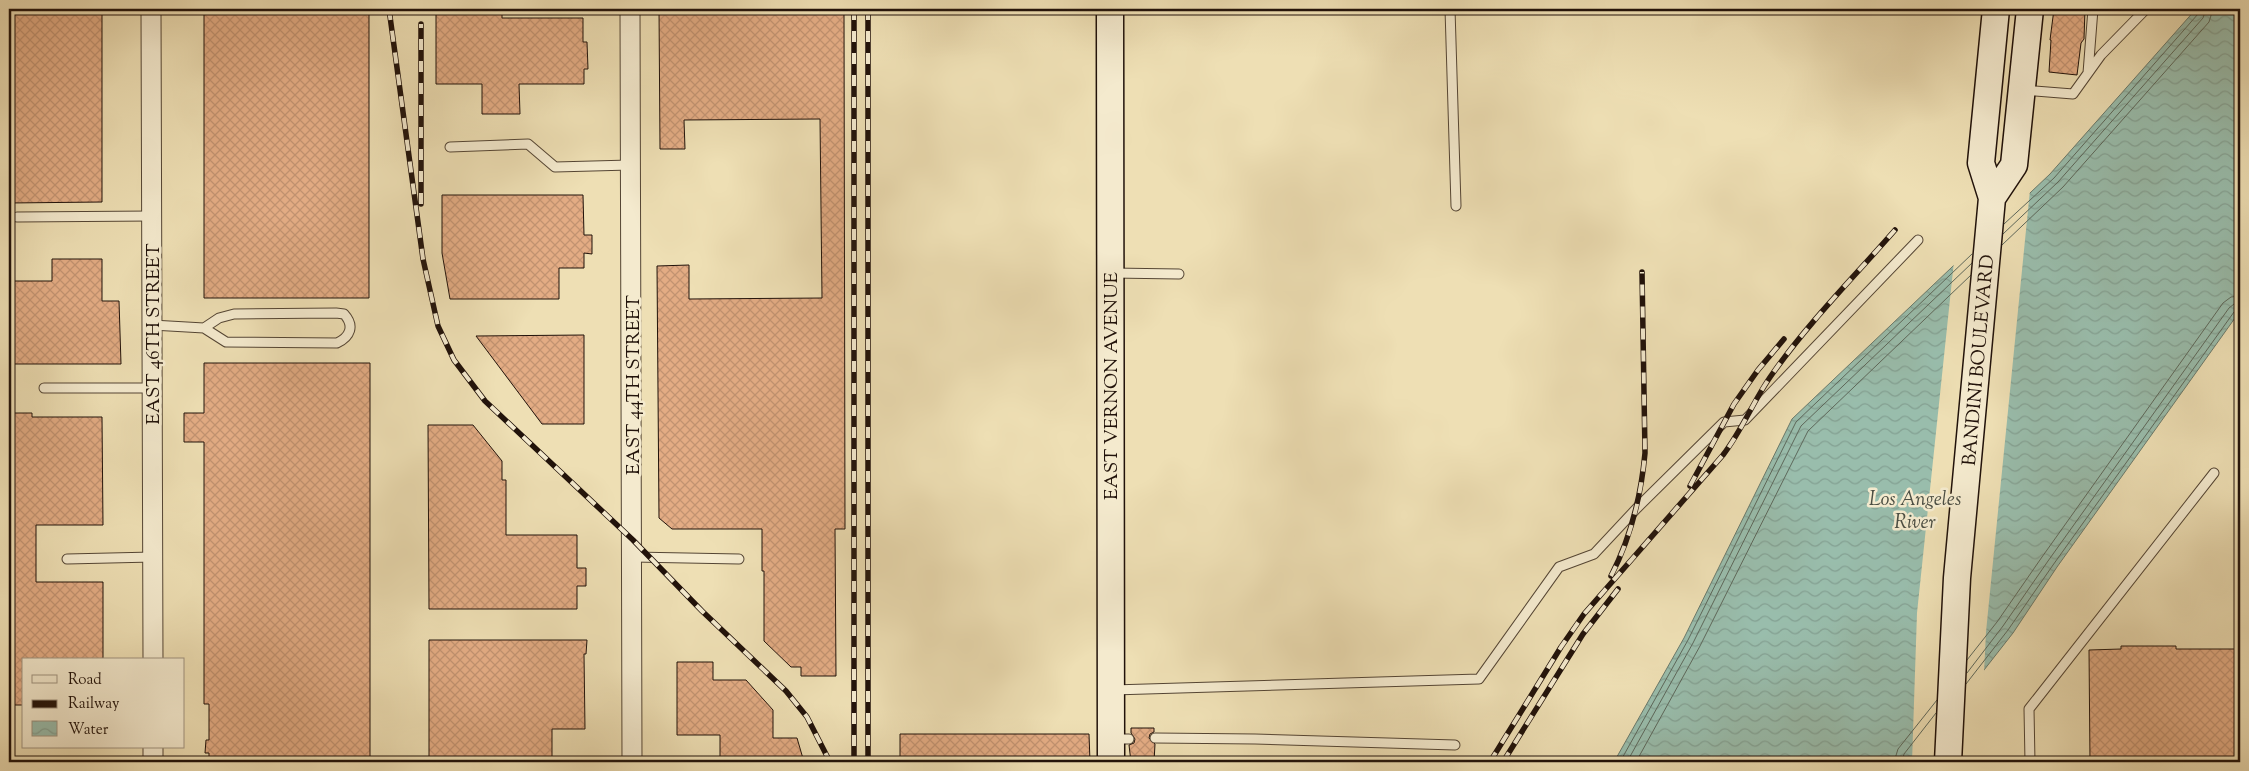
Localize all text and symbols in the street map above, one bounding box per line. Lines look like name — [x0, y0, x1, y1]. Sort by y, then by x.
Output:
street label: EAST 46TH STREET — [141, 243, 168, 425]
street label: BANDINI BOULEVARD — [1957, 253, 2002, 467]
street label: EAST VERNON AVENUE — [1099, 272, 1126, 500]
street label: EAST 44TH STREET — [621, 295, 648, 475]
water label: Los Angeles River — [1869, 486, 1962, 538]
legend — [22, 658, 185, 748]
text: Road — [68, 670, 102, 691]
text: Railway — [68, 694, 120, 715]
text: Water — [68, 720, 109, 741]

